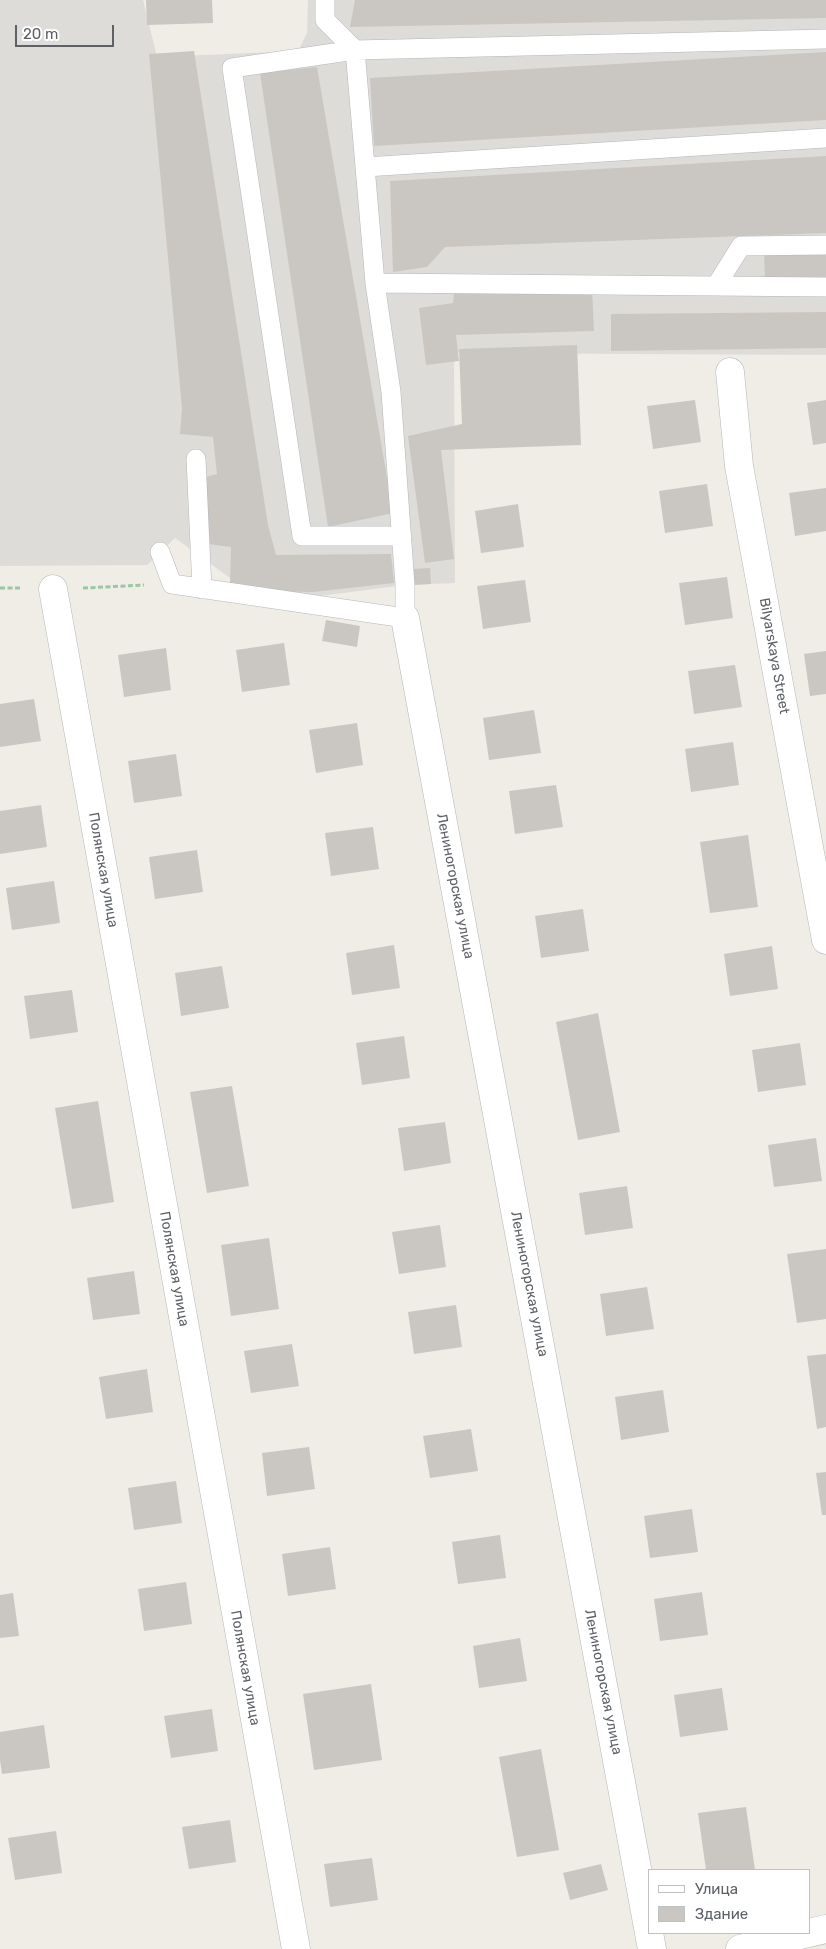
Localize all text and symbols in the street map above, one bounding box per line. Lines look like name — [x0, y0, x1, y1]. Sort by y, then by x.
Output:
scale bar — [18, 15, 116, 47]
text: 20 m — [23, 25, 58, 43]
street label: Bilyarskaya Street — [756, 597, 792, 715]
street label: Полянская улица — [85, 811, 121, 929]
street label: Лениногорская улица — [433, 812, 477, 960]
street label: Полянская улица — [156, 1210, 192, 1328]
street label: Лениногорская улица — [507, 1210, 551, 1358]
street label: Лениногорская улица — [581, 1608, 625, 1756]
street label: Полянская улица — [227, 1609, 263, 1727]
legend — [648, 1869, 811, 1934]
text: Улица — [695, 1880, 738, 1898]
text: Здание — [695, 1905, 748, 1923]

